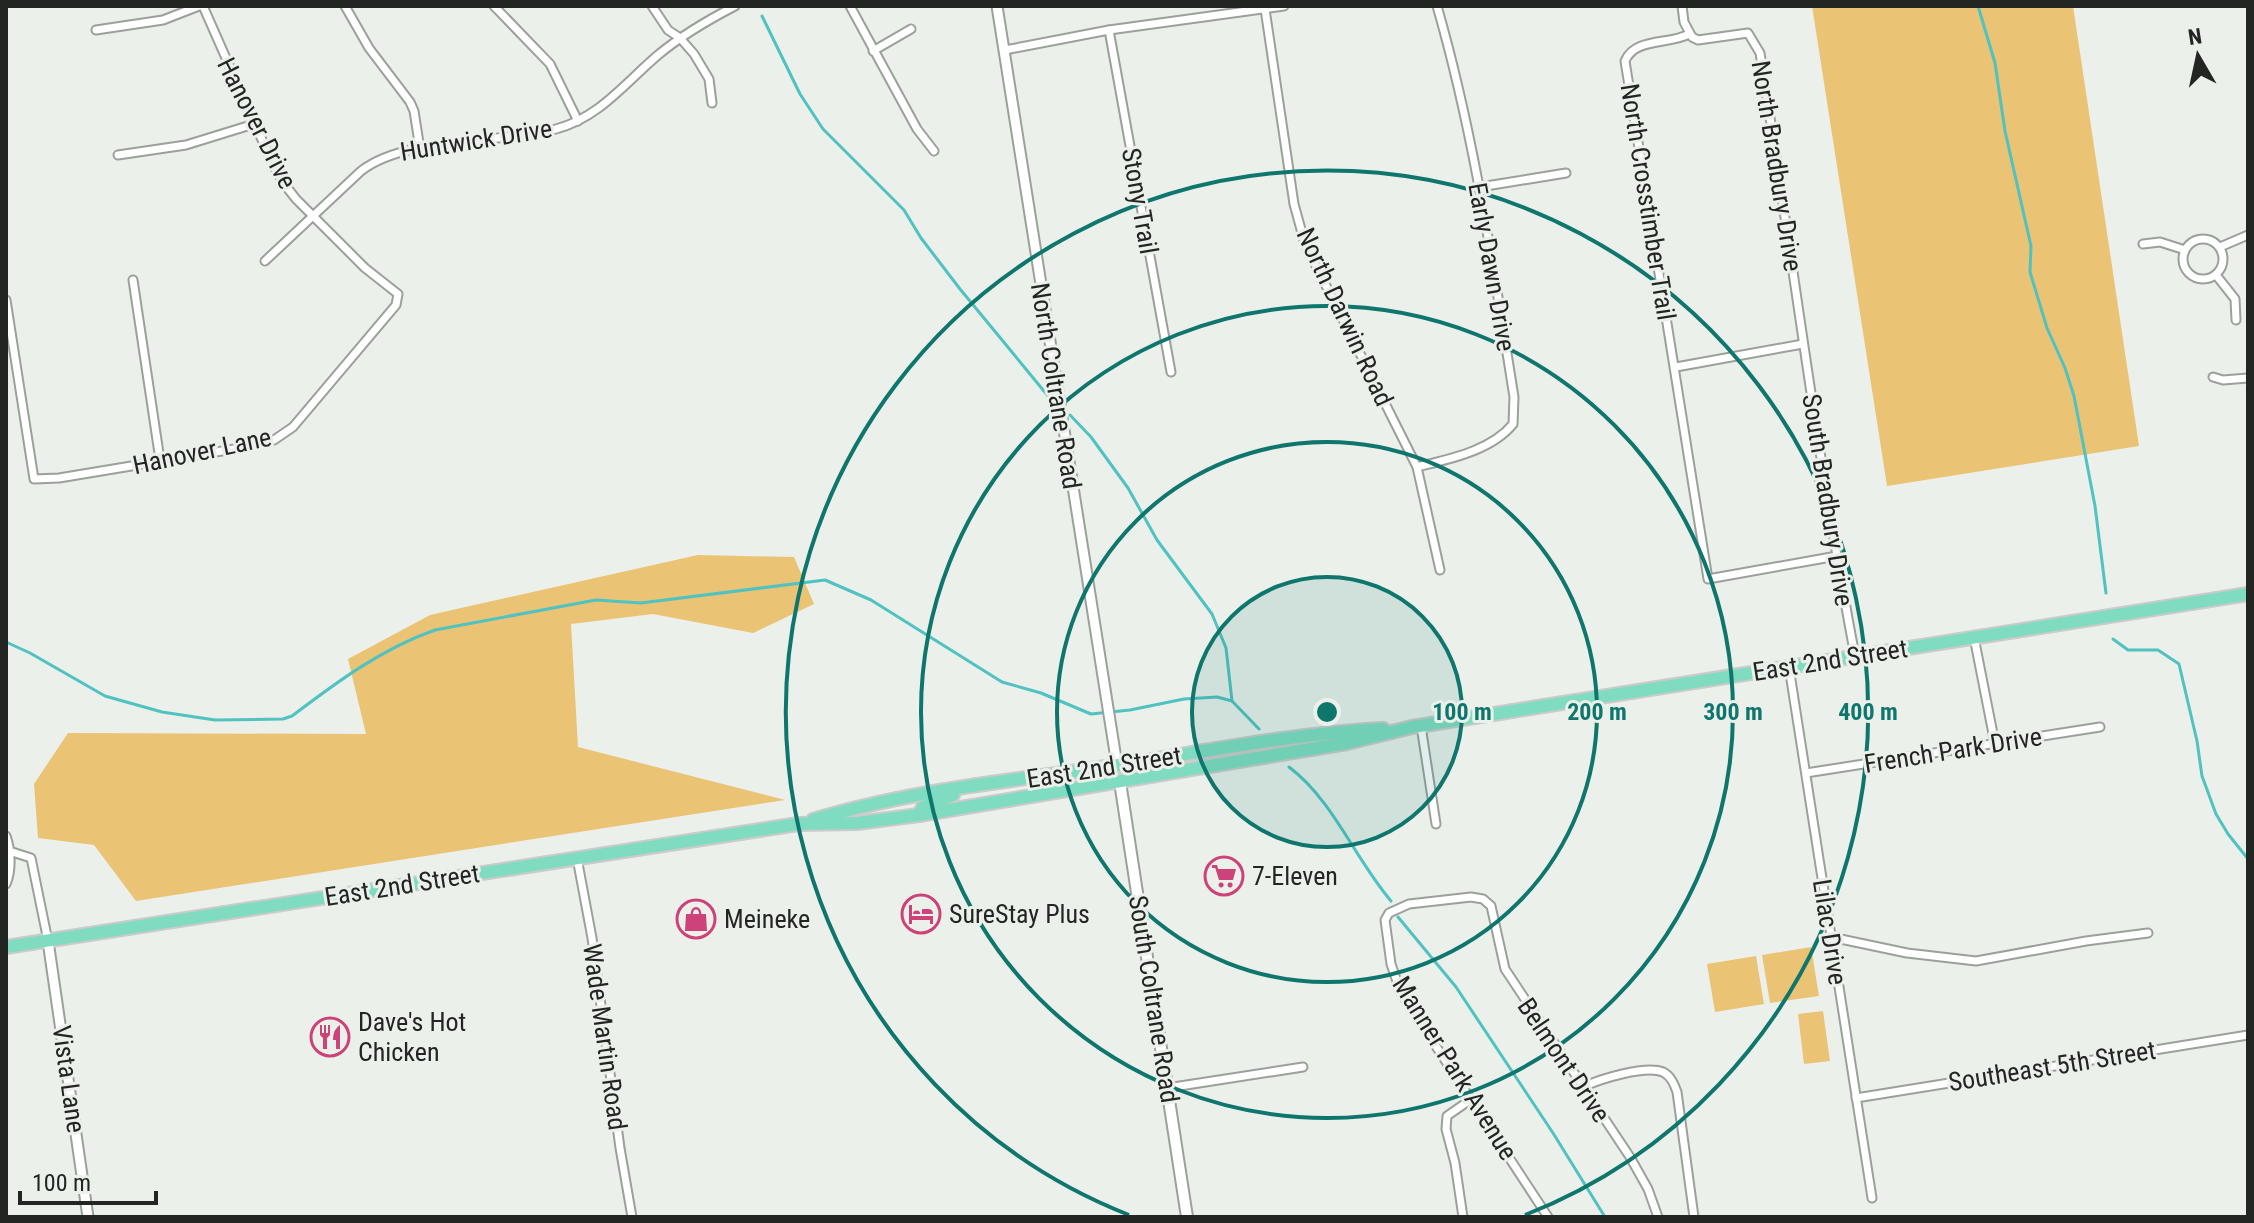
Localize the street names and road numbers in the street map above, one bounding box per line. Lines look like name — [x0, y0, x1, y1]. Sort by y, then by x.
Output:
street label: Hanover Drive — [211, 53, 303, 193]
street label: North Bradbury Drive — [1746, 58, 1808, 274]
street label: North Crosstimber Trail — [1614, 82, 1682, 322]
street label: Huntwick Drive — [398, 113, 554, 167]
street label: Stony Trail — [1116, 146, 1164, 256]
street label: Early Dawn Drive — [1462, 180, 1522, 354]
street label: North Darwin Road — [1291, 223, 1399, 411]
street label: North Coltrane Road — [1025, 281, 1087, 491]
street label: South Bradbury Drive — [1796, 392, 1860, 608]
street label: Hanover Lane — [130, 422, 274, 480]
street label: East 2nd Street — [1751, 633, 1909, 687]
street label: French Park Drive — [1862, 721, 2044, 779]
street label: East 2nd Street — [1025, 740, 1183, 794]
street label: East 2nd Street — [323, 858, 481, 912]
street label: Lilac Drive — [1807, 877, 1853, 987]
street label: South Coltrane Road — [1123, 893, 1185, 1105]
street label: Wade Martin Road — [577, 942, 633, 1132]
street label: Manner Park Avenue — [1386, 971, 1524, 1165]
street label: Belmont Drive — [1512, 992, 1616, 1128]
street label: Vista Lane — [47, 1023, 91, 1135]
street label: Southeast 5th Street — [1946, 1035, 2158, 1097]

